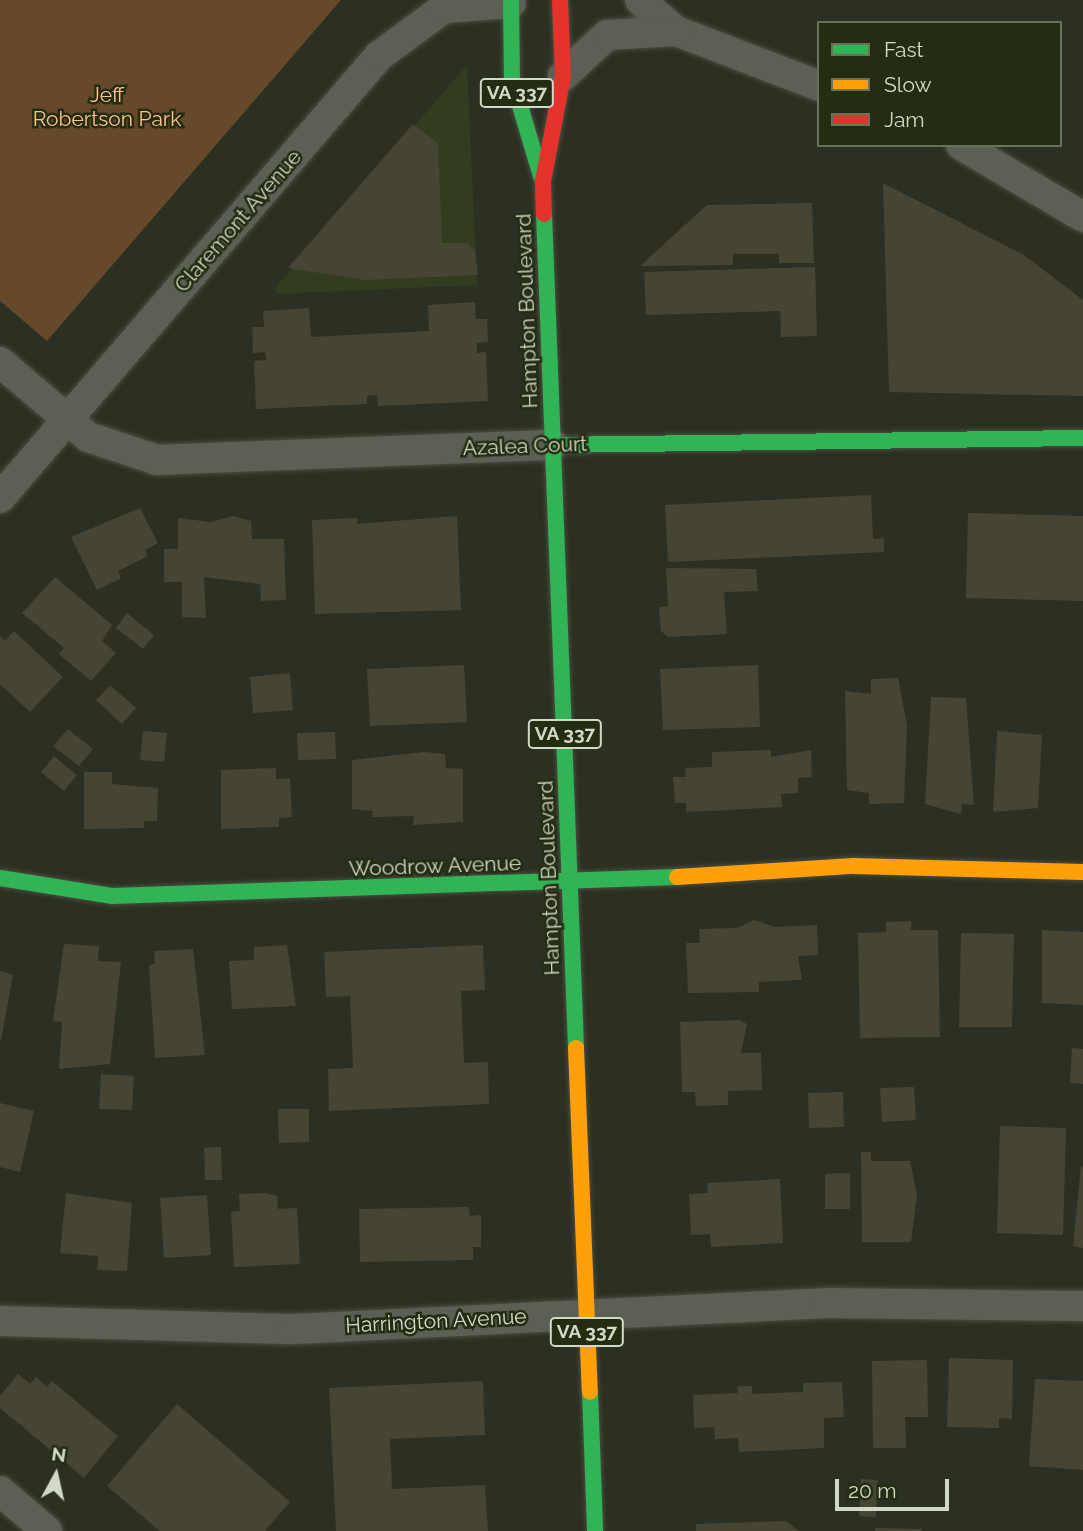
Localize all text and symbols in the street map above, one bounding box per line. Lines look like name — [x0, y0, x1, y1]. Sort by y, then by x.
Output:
legend — [817, 21, 1062, 147]
text: Fast — [884, 37, 924, 62]
text: Slow — [884, 72, 932, 97]
road number: VA 337 — [478, 78, 556, 108]
park label: Jeff Robertson Park — [33, 82, 181, 132]
text: Jam — [884, 107, 925, 132]
street label: Claremont Avenue — [169, 144, 307, 298]
street label: Hampton Boulevard — [511, 213, 543, 409]
street label: Azalea Court — [462, 431, 588, 461]
road number: VA 337 — [526, 719, 604, 750]
street label: Hampton Boulevard — [533, 780, 565, 976]
street label: Woodrow Avenue — [348, 850, 522, 882]
street label: Harrington Avenue — [344, 1304, 528, 1338]
road number: VA 337 — [548, 1316, 626, 1348]
north arrow — [21, 1440, 91, 1510]
text: N — [50, 1442, 68, 1466]
scale bar — [838, 1464, 952, 1508]
text: 20 m — [848, 1478, 896, 1503]

